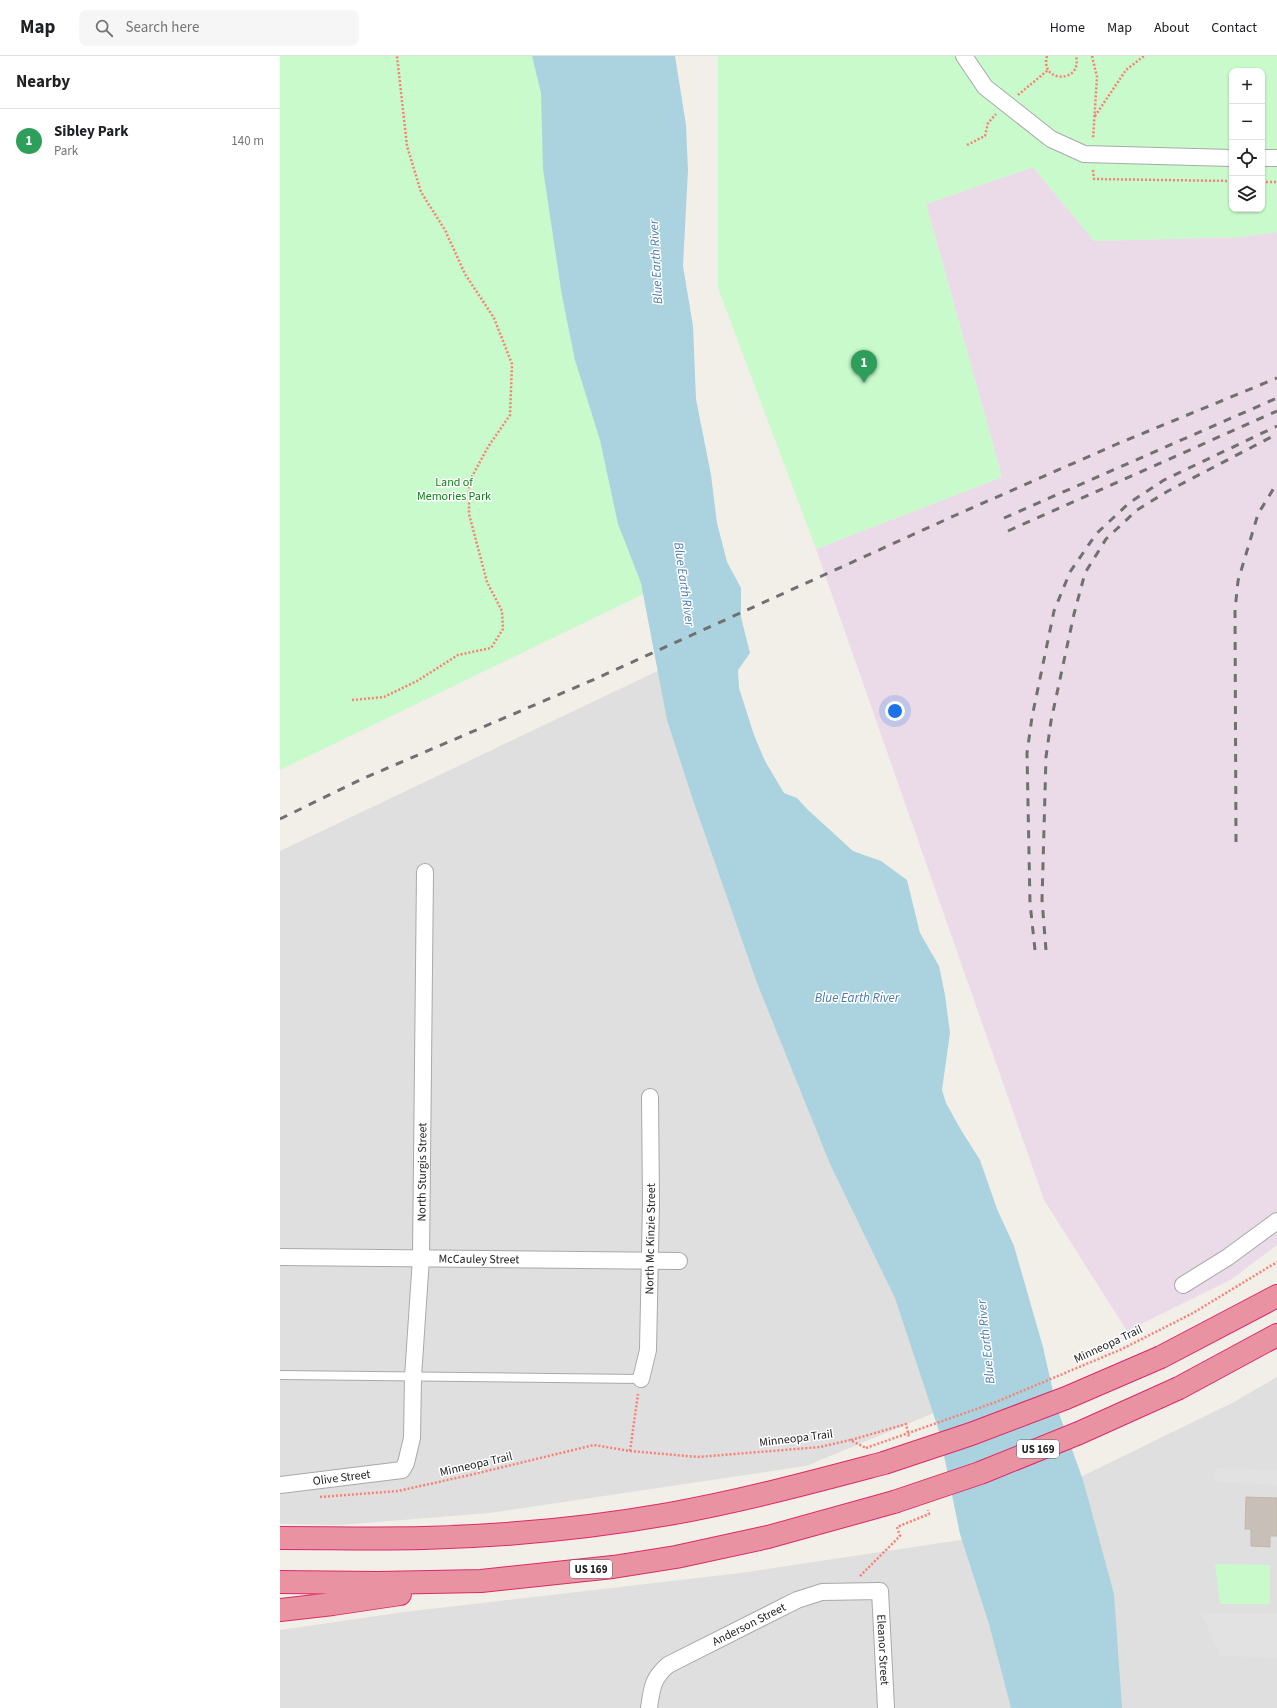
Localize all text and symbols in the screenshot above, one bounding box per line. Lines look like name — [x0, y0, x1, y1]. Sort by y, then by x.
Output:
search box — [79, 10, 359, 46]
text: Map — [20, 14, 55, 41]
icon: search — [93, 17, 115, 39]
text: Search here — [125, 17, 199, 38]
text: Home — [1050, 18, 1085, 38]
text: Map — [1107, 18, 1132, 38]
text: About — [1154, 18, 1189, 38]
text: Contact — [1211, 18, 1257, 38]
map controls — [1229, 68, 1265, 212]
button: + — [1229, 68, 1265, 104]
text: Nearby — [16, 70, 70, 94]
button: − — [1229, 104, 1265, 140]
text: Sibley Park — [54, 121, 128, 142]
text: 1 — [26, 132, 32, 150]
text: 140 m — [231, 132, 264, 150]
button: locate — [1229, 140, 1265, 176]
text: Park — [54, 142, 78, 160]
button: layers — [1229, 176, 1265, 212]
water label: Blue Earth River — [645, 219, 667, 305]
pin: 1 — [851, 350, 877, 383]
park label: Land of Memories Park — [417, 474, 491, 505]
water label: Blue Earth River — [669, 541, 699, 628]
your location — [885, 701, 905, 721]
water label: Blue Earth River — [815, 989, 900, 1007]
street label: North Sturgis Street — [413, 1123, 431, 1221]
street label: North Mc Kinzie Street — [641, 1183, 660, 1295]
street label: McCauley Street — [438, 1251, 519, 1268]
water label: Blue Earth River — [973, 1298, 999, 1385]
street label: Minneopa Trail — [1071, 1321, 1145, 1368]
street label: Minneopa Trail — [758, 1426, 834, 1451]
road number: US 169 — [1017, 1440, 1059, 1458]
street label: Minneopa Trail — [438, 1448, 514, 1481]
street label: Olive Street — [312, 1466, 371, 1490]
road number: US 169 — [570, 1560, 612, 1578]
street label: Anderson Street — [709, 1599, 789, 1650]
street label: Eleanor Street — [872, 1614, 893, 1686]

